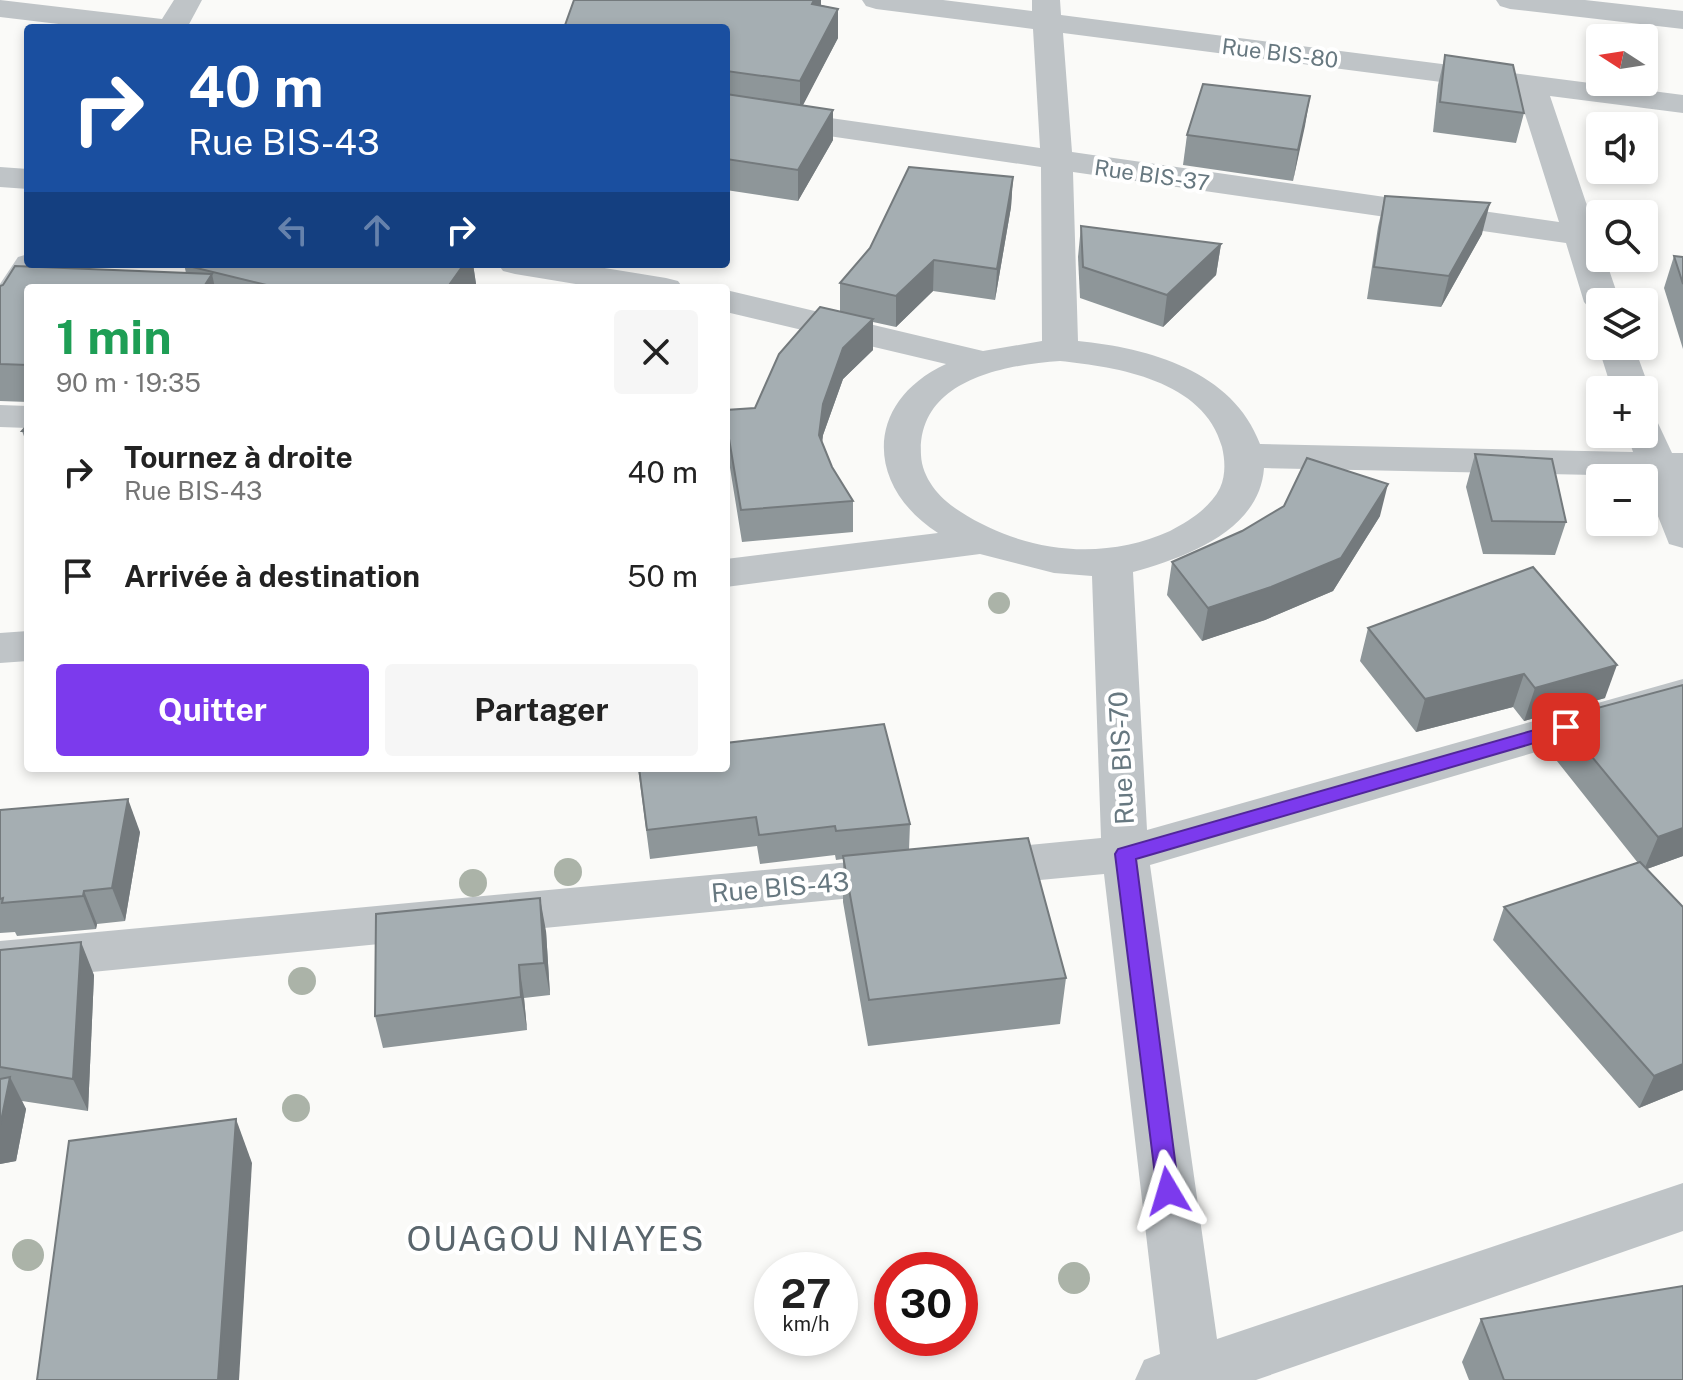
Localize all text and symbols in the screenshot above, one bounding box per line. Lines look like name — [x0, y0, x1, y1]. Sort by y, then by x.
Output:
north arrow — [1586, 24, 1658, 96]
map controls — [1586, 24, 1658, 536]
street label: Rue BIS-80 — [1220, 33, 1340, 73]
text: 40 m — [188, 54, 324, 120]
icon: right — [56, 56, 160, 160]
button: sound — [1586, 112, 1658, 184]
text: Rue BIS-43 — [188, 121, 380, 163]
street label: Rue BIS-37 — [1093, 154, 1211, 196]
button: search — [1586, 200, 1658, 272]
icon: left — [271, 208, 315, 252]
icon: ahead — [355, 208, 399, 252]
icon: right — [439, 208, 483, 252]
button: layers — [1586, 288, 1658, 360]
text: 1 min — [56, 308, 172, 365]
button: close — [614, 310, 698, 394]
text: 90 m · 19:35 — [56, 367, 201, 398]
button: + — [1586, 376, 1658, 448]
text: Tournez à droite — [124, 439, 353, 475]
icon: right — [56, 450, 100, 494]
text: 40 m — [628, 454, 698, 490]
button: − — [1586, 464, 1658, 536]
text: Rue BIS-43 — [124, 475, 262, 506]
icon: arrive — [56, 554, 100, 598]
text: Arrivée à destination — [124, 558, 420, 594]
text: 50 m — [627, 558, 698, 594]
button: Quitter — [56, 664, 369, 756]
button: Partager — [385, 664, 698, 756]
street label: Rue BIS-70 — [1102, 690, 1140, 826]
pin — [1532, 693, 1600, 761]
icon: arrive — [1544, 705, 1588, 749]
street label: Rue BIS-43 — [710, 866, 850, 908]
position arrow — [1126, 1149, 1210, 1233]
district label: OUAGOU NIAYES — [407, 1219, 705, 1259]
speed limit sign: 30 — [874, 1252, 978, 1356]
text: 27 — [781, 1270, 831, 1317]
text: km/h — [782, 1312, 830, 1336]

